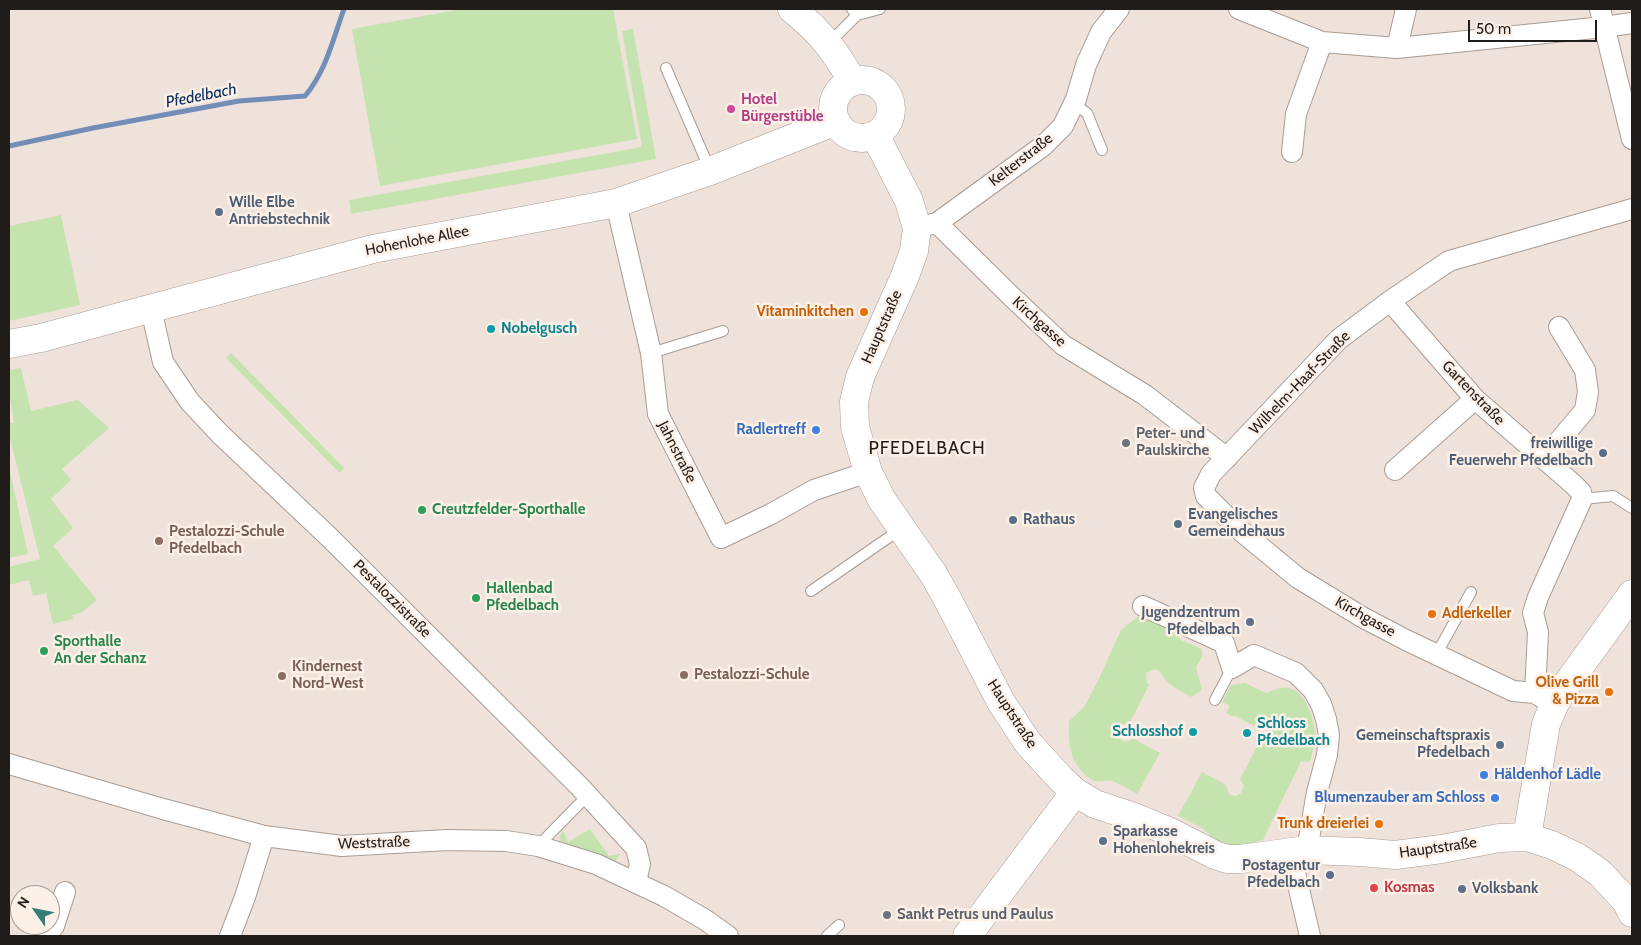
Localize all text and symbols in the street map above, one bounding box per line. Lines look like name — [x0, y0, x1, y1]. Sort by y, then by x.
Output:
scale bar — [1471, 10, 1600, 42]
text: 50 m — [1476, 20, 1511, 38]
water label: Pfedelbach — [164, 80, 238, 112]
place label: Hotel Bürgerstüble — [741, 91, 824, 126]
marker: Hotel Bürgerstüble — [725, 103, 737, 115]
street label: Kelterstraße — [986, 130, 1056, 190]
place label: Wille Elbe Antriebstechnik — [229, 194, 330, 229]
marker: Wille Elbe Antriebstechnik — [213, 206, 225, 218]
street label: Hohenlohe Allee — [364, 222, 470, 260]
street label: Hauptstraße — [858, 288, 906, 366]
street label: Kirchgasse — [1008, 293, 1070, 351]
place label: Vitaminkitchen — [757, 303, 854, 321]
marker: Vitaminkitchen — [858, 306, 870, 318]
place label: Nobelgusch — [501, 320, 577, 338]
marker: Nobelgusch — [485, 323, 497, 335]
street label: Wilhelm-Haaf-Straße — [1246, 328, 1354, 438]
street label: Gartenstraße — [1438, 357, 1508, 429]
street label: Jahnstraße — [654, 418, 700, 486]
place label: Radlertreff — [736, 421, 806, 439]
marker: Radlertreff — [810, 424, 822, 436]
place label: Peter- und Paulskirche — [1136, 425, 1209, 460]
place label: freiwillige Feuerwehr Pfedelbach — [1449, 435, 1593, 470]
marker: Peter- und Paulskirche — [1120, 437, 1132, 449]
district label: PFEDELBACH — [867, 438, 987, 460]
marker: freiwillige Feuerwehr Pfedelbach — [1597, 447, 1609, 459]
place label: Creutzfelder-Sporthalle — [432, 501, 585, 519]
marker: Creutzfelder-Sporthalle — [416, 504, 428, 516]
place label: Evangelisches Gemeindehaus — [1188, 506, 1285, 541]
place label: Rathaus — [1023, 511, 1075, 529]
marker: Rathaus — [1007, 514, 1019, 526]
marker: Evangelisches Gemeindehaus — [1172, 518, 1184, 530]
place label: Pestalozzi-Schule Pfedelbach — [169, 523, 284, 558]
marker: Pestalozzi-Schule Pfedelbach — [153, 535, 165, 547]
street label: Pestalozzistraße — [349, 556, 435, 642]
place label: Hallenbad Pfedelbach — [486, 580, 559, 615]
marker: Hallenbad Pfedelbach — [470, 592, 482, 604]
street label: Kirchgasse — [1332, 593, 1398, 641]
place label: Jugendzentrum Pfedelbach — [1141, 604, 1240, 639]
place label: Adlerkeller — [1442, 605, 1511, 623]
marker: Adlerkeller — [1426, 608, 1438, 620]
marker: Jugendzentrum Pfedelbach — [1244, 616, 1256, 628]
place label: Sporthalle An der Schanz — [54, 633, 146, 668]
marker: Sporthalle An der Schanz — [38, 645, 50, 657]
place label: Kindernest Nord-West — [292, 658, 364, 693]
place label: Pestalozzi-Schule — [694, 666, 809, 684]
marker: Pestalozzi-Schule — [678, 669, 690, 681]
marker: Kindernest Nord-West — [276, 670, 288, 682]
place label: Olive Grill & Pizza — [1535, 674, 1599, 709]
street label: Hauptstraße — [983, 676, 1041, 752]
marker: Olive Grill & Pizza — [1603, 686, 1615, 698]
place label: Schloss Pfedelbach — [1257, 715, 1330, 750]
place label: Schlosshof — [1112, 723, 1183, 741]
marker: Schlosshof — [1187, 726, 1199, 738]
marker: Schloss Pfedelbach — [1241, 727, 1253, 739]
place label: Gemeinschaftspraxis Pfedelbach — [1356, 727, 1490, 762]
marker: Gemeinschaftspraxis Pfedelbach — [1494, 739, 1506, 751]
place label: Häldenhof Lädle — [1494, 766, 1601, 784]
marker: Häldenhof Lädle — [1478, 769, 1490, 781]
place label: Blumenzauber am Schloss — [1314, 789, 1485, 807]
marker: Blumenzauber am Schloss — [1489, 792, 1501, 804]
place label: Trunk dreierlei — [1277, 815, 1369, 833]
marker: Trunk dreierlei — [1373, 818, 1385, 830]
place label: Sparkasse Hohenlohekreis — [1113, 823, 1215, 858]
street label: Weststraße — [338, 833, 410, 853]
street label: Hauptstraße — [1398, 834, 1478, 862]
marker: Sparkasse Hohenlohekreis — [1097, 835, 1109, 847]
place label: Postagentur Pfedelbach — [1242, 857, 1320, 892]
marker: Postagentur Pfedelbach — [1324, 869, 1336, 881]
place label: Kosmas — [1384, 879, 1435, 897]
place label: Volksbank — [1472, 880, 1538, 898]
marker: Kosmas — [1368, 882, 1380, 894]
marker: Volksbank — [1456, 883, 1468, 895]
north arrow — [10, 885, 60, 935]
text: N — [13, 893, 34, 911]
place label: Sankt Petrus und Paulus — [897, 906, 1053, 924]
marker: Sankt Petrus und Paulus — [881, 909, 893, 921]

